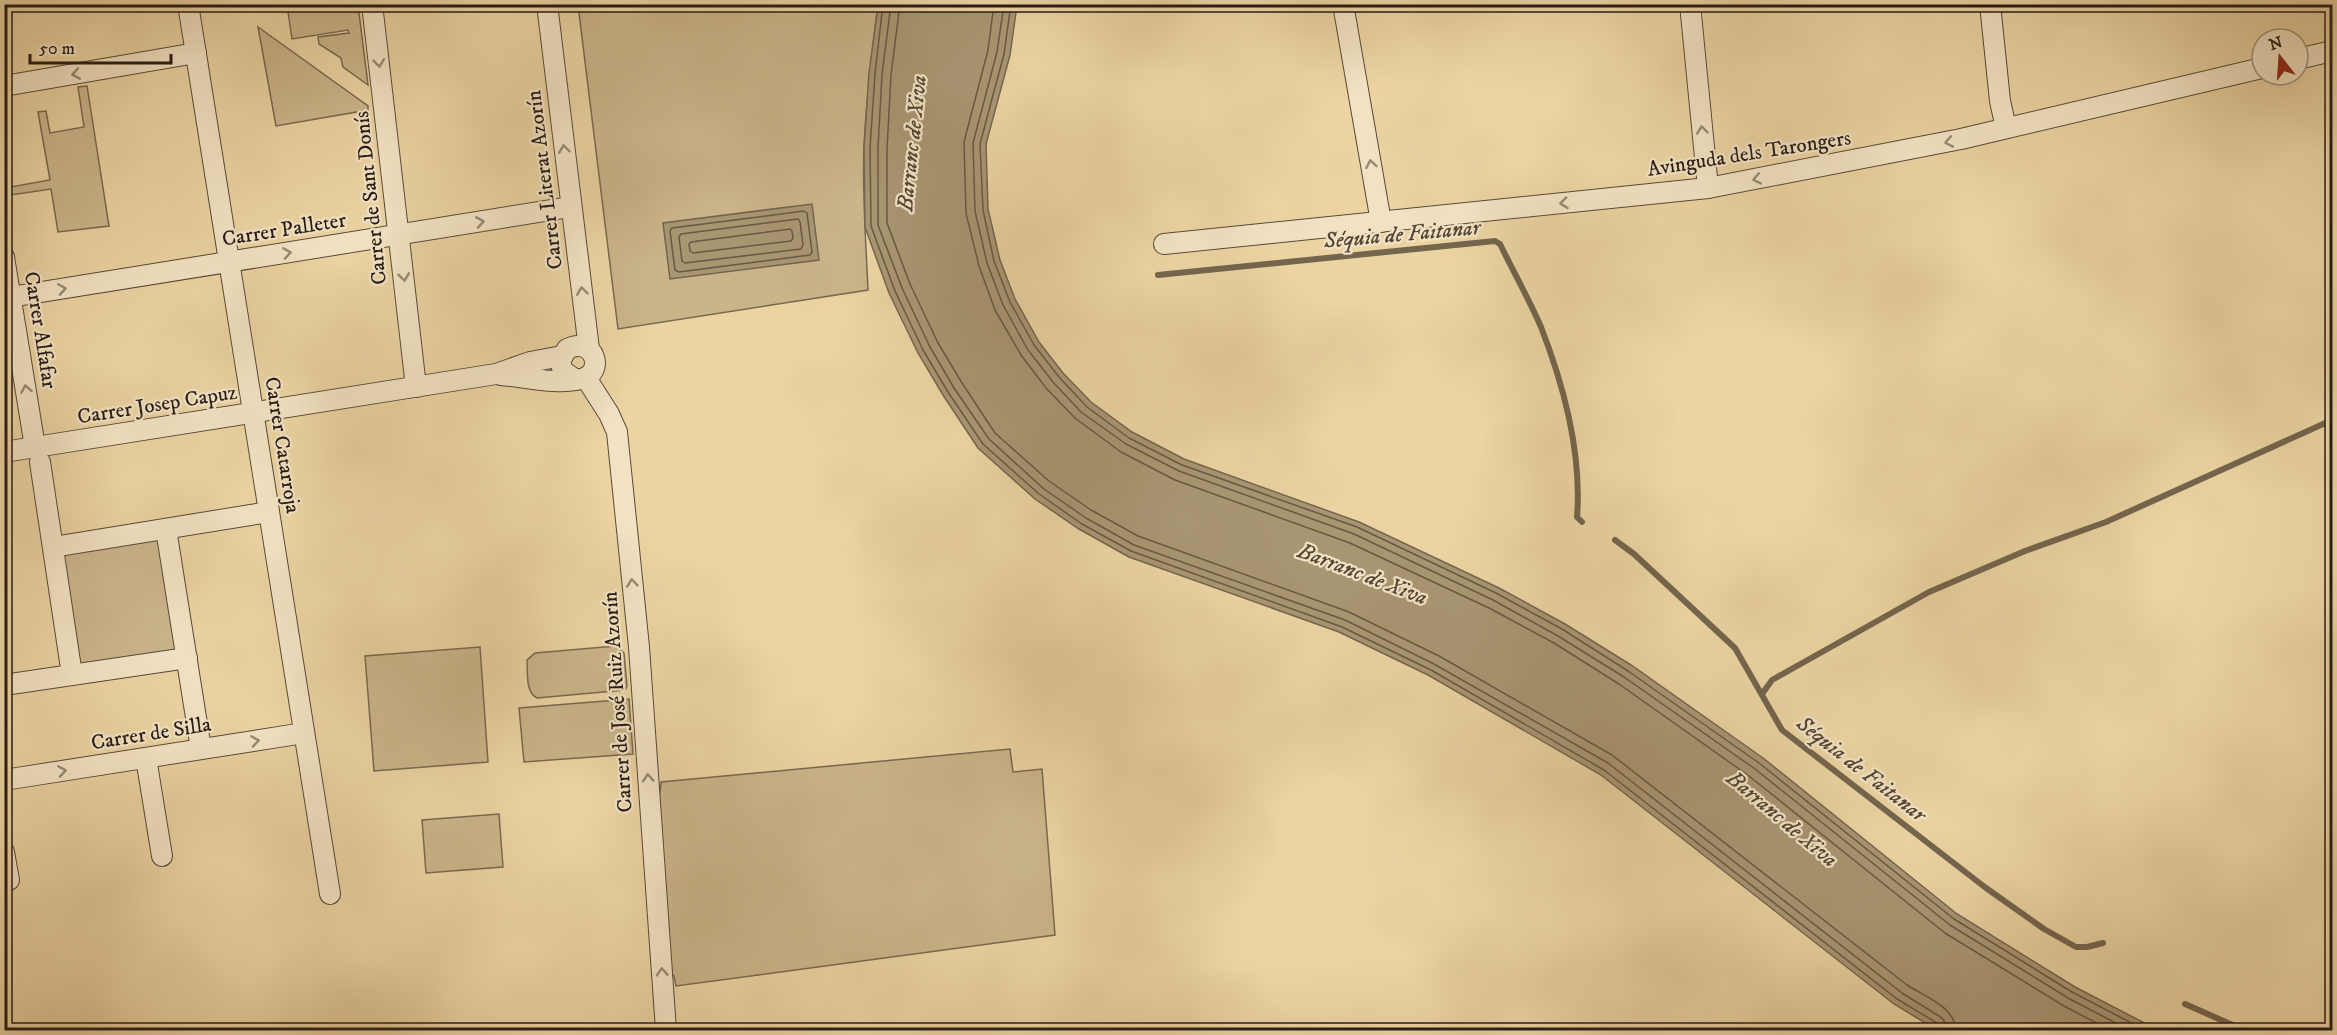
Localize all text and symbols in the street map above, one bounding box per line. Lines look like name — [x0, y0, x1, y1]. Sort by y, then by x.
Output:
scale bar — [30, 27, 171, 65]
north arrow — [2250, 27, 2310, 87]
text: N — [2267, 32, 2285, 55]
text: 50 m — [39, 38, 75, 60]
one-way arrow — [372, 58, 385, 67]
one-way arrow — [71, 67, 81, 80]
water label: Barranc de Xiva — [892, 74, 933, 213]
street label: Carrer Literat Azorín — [521, 89, 569, 271]
street label: Carrer de Sant Donís — [349, 110, 393, 286]
street label: Avinguda dels Tarongers — [1646, 125, 1853, 183]
one-way arrow — [1696, 126, 1709, 135]
one-way arrow — [1944, 135, 1954, 148]
one-way arrow — [558, 144, 571, 153]
one-way arrow — [1365, 160, 1378, 170]
one-way arrow — [1752, 172, 1762, 185]
one-way arrow — [1559, 196, 1568, 209]
street label: Carrer Palleter — [220, 207, 348, 253]
water label: Séquia de Faitanar — [1322, 214, 1484, 256]
one-way arrow — [475, 216, 484, 228]
one-way arrow — [283, 248, 292, 260]
street label: Carrer Alfafar — [18, 270, 62, 391]
one-way arrow — [397, 273, 409, 282]
one-way arrow — [58, 283, 67, 295]
one-way arrow — [576, 286, 589, 295]
street label: Carrer Catarroja — [258, 375, 306, 515]
street label: Carrer Josep Capuz — [76, 380, 239, 430]
one-way arrow — [20, 385, 32, 394]
water label: Barranc de Xiva — [1293, 537, 1431, 611]
one-way arrow — [626, 579, 639, 588]
street label: Carrer de José Ruiz Azorín — [597, 591, 639, 813]
water label: Séquia de Faitanar — [1790, 710, 1933, 830]
street label: Carrer de Silla — [89, 712, 213, 756]
one-way arrow — [250, 735, 260, 747]
water label: Barranc de Xiva — [1720, 764, 1843, 873]
one-way arrow — [58, 766, 67, 778]
one-way arrow — [641, 773, 654, 782]
one-way arrow — [656, 968, 669, 977]

